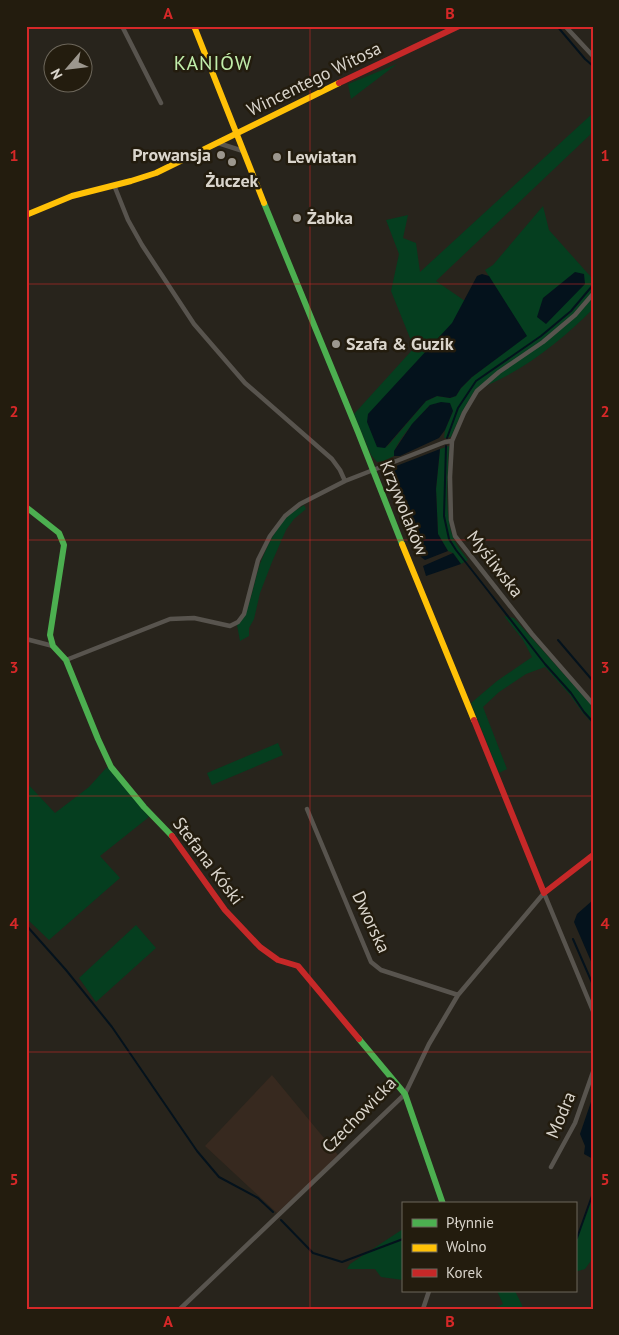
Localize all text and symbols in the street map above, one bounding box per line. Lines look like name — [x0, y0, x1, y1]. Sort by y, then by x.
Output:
text: A — [163, 3, 173, 23]
text: B — [445, 3, 455, 23]
street label: Wincentego Witosa — [243, 36, 385, 121]
north arrow — [42, 42, 92, 92]
district label: KANIÓW — [174, 50, 252, 76]
text: N — [46, 66, 67, 82]
place label: Prowansja — [132, 143, 211, 166]
text: 1 — [9, 145, 19, 165]
place label: Lewiatan — [287, 145, 356, 168]
text: 1 — [600, 145, 610, 165]
marker: Prowansja — [215, 149, 227, 161]
marker: Lewiatan — [271, 151, 283, 163]
marker: Żuczek — [226, 156, 238, 168]
place label: Żuczek — [206, 169, 259, 192]
place label: Żabka — [307, 206, 353, 229]
marker: Żabka — [291, 212, 303, 224]
place label: Szafa & Guzik — [346, 332, 454, 355]
marker: Szafa & Guzik — [330, 338, 342, 350]
text: 2 — [9, 401, 19, 421]
text: 2 — [600, 401, 610, 421]
street label: Krzywolaków — [375, 457, 434, 560]
street label: Myśliwska — [462, 526, 529, 602]
text: 3 — [9, 657, 19, 677]
text: 3 — [600, 657, 610, 677]
street label: Stefana Kóski — [168, 812, 249, 909]
street label: Dworska — [347, 887, 396, 956]
text: 4 — [9, 913, 19, 933]
text: 4 — [600, 913, 610, 933]
street label: Czechowicka — [316, 1072, 401, 1158]
street label: Modra — [540, 1088, 581, 1142]
text: 5 — [9, 1169, 19, 1189]
text: 5 — [600, 1169, 610, 1189]
legend — [402, 1202, 576, 1292]
text: Płynnie — [446, 1213, 494, 1232]
text: Wolno — [446, 1237, 486, 1256]
text: Korek — [446, 1263, 483, 1282]
text: A — [163, 1311, 173, 1331]
text: B — [445, 1311, 455, 1331]

